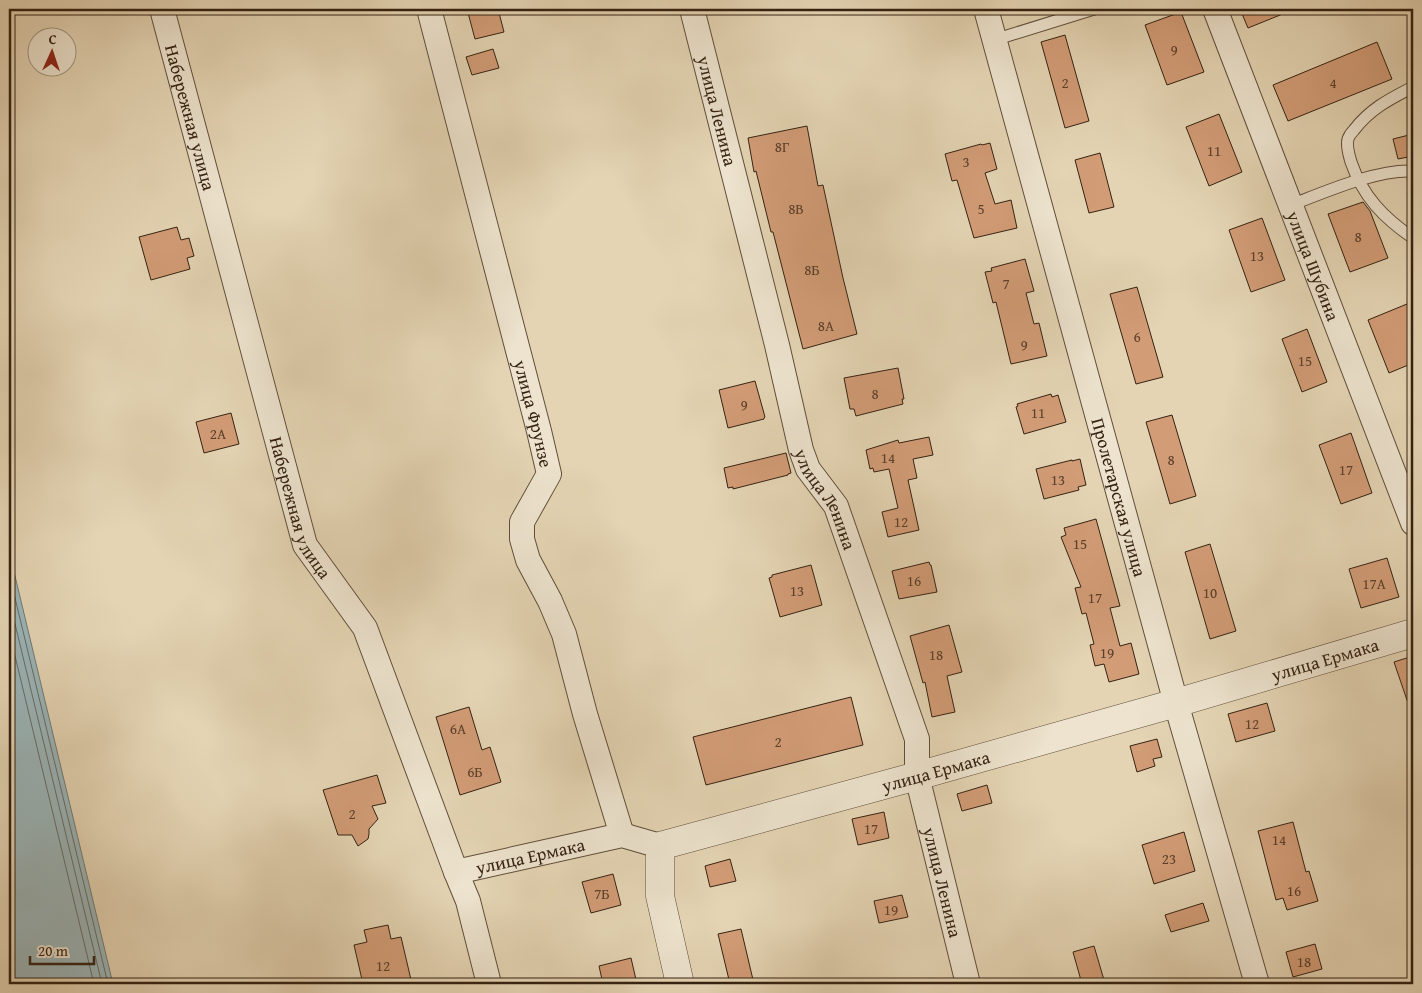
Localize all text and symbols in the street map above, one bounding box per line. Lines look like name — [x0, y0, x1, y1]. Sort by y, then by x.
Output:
north arrow — [28, 28, 78, 78]
text: С — [48, 29, 57, 49]
house number: 9 — [1170, 39, 1178, 60]
street label: Набережная улица — [158, 41, 223, 194]
street label: улица Ленина — [691, 52, 745, 169]
house number: 2 — [1061, 72, 1069, 93]
house number: 4 — [1329, 72, 1337, 93]
house number: 8Г — [775, 136, 789, 157]
house number: 11 — [1207, 140, 1221, 161]
house number: 3 — [962, 151, 970, 172]
house number: 8В — [788, 198, 804, 219]
house number: 5 — [977, 198, 985, 219]
street label: улица Шубина — [1280, 206, 1347, 325]
house number: 8 — [1354, 226, 1362, 247]
house number: 13 — [1250, 245, 1264, 266]
house number: 8Б — [804, 259, 820, 280]
house number: 7 — [1002, 273, 1010, 294]
house number: 8А — [818, 315, 834, 336]
house number: 6 — [1133, 326, 1141, 347]
house number: 9 — [1020, 334, 1028, 355]
house number: 15 — [1298, 350, 1312, 371]
street label: улица Фрунзе — [507, 356, 560, 470]
house number: 8 — [871, 383, 879, 404]
house number: 9 — [740, 394, 748, 415]
house number: 11 — [1031, 402, 1045, 423]
street label: Пролетарская улица — [1085, 415, 1154, 580]
house number: 2А — [210, 423, 226, 444]
street label: Набережная улица — [263, 433, 339, 584]
street label: улица Ленина — [788, 444, 864, 554]
house number: 14 — [881, 447, 895, 468]
house number: 8 — [1167, 449, 1175, 470]
house number: 17 — [1339, 459, 1353, 480]
house number: 13 — [1051, 469, 1065, 490]
house number: 12 — [894, 511, 908, 532]
house number: 15 — [1073, 533, 1087, 554]
house number: 16 — [907, 570, 921, 591]
house number: 17А — [1362, 573, 1386, 594]
house number: 13 — [790, 580, 804, 601]
house number: 10 — [1203, 582, 1217, 603]
house number: 17 — [1088, 587, 1102, 608]
street label: улица Ермака — [1267, 630, 1382, 688]
house number: 19 — [1100, 642, 1114, 663]
house number: 18 — [929, 644, 943, 665]
house number: 12 — [1245, 713, 1259, 734]
house number: 6А — [450, 718, 466, 739]
house number: 2 — [774, 731, 782, 752]
street label: улица Ермака — [878, 743, 993, 799]
house number: 6Б — [467, 761, 483, 782]
house number: 2 — [348, 803, 356, 824]
house number: 17 — [864, 818, 878, 839]
street label: улица Ленина — [916, 823, 970, 941]
house number: 14 — [1272, 829, 1286, 850]
street label: улица Ермака — [472, 830, 588, 881]
house number: 23 — [1162, 848, 1176, 869]
house number: 16 — [1287, 880, 1301, 901]
house number: 7Б — [594, 883, 610, 904]
house number: 19 — [884, 899, 898, 920]
scale bar — [30, 933, 94, 965]
text: 20 m — [38, 940, 69, 961]
house number: 18 — [1297, 951, 1311, 972]
house number: 12 — [376, 955, 390, 976]

